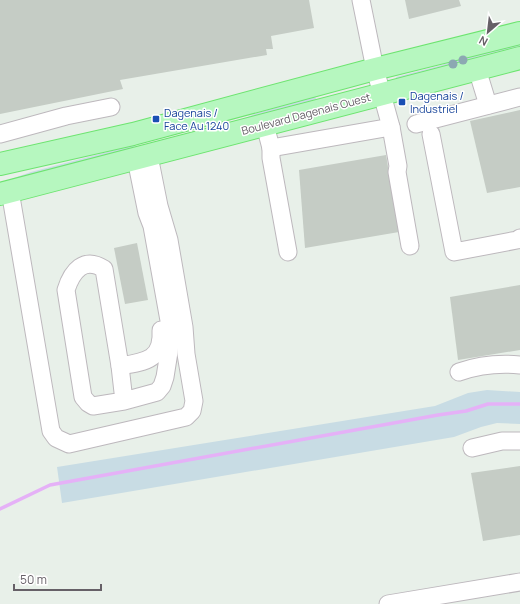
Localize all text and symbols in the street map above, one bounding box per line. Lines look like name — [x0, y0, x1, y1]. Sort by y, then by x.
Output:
north arrow — [468, 12, 508, 52]
text: N — [476, 33, 490, 50]
place label: Dagenais / Industriel — [410, 88, 464, 116]
street label: Boulevard Dagenais Ouest — [240, 89, 372, 138]
marker: Dagenais / Industriel — [397, 97, 407, 107]
place label: Dagenais / Face Au 1240 — [164, 105, 229, 133]
marker: Dagenais / Face Au 1240 — [151, 114, 161, 124]
scale bar — [14, 566, 101, 592]
text: 50 m — [20, 571, 47, 588]

